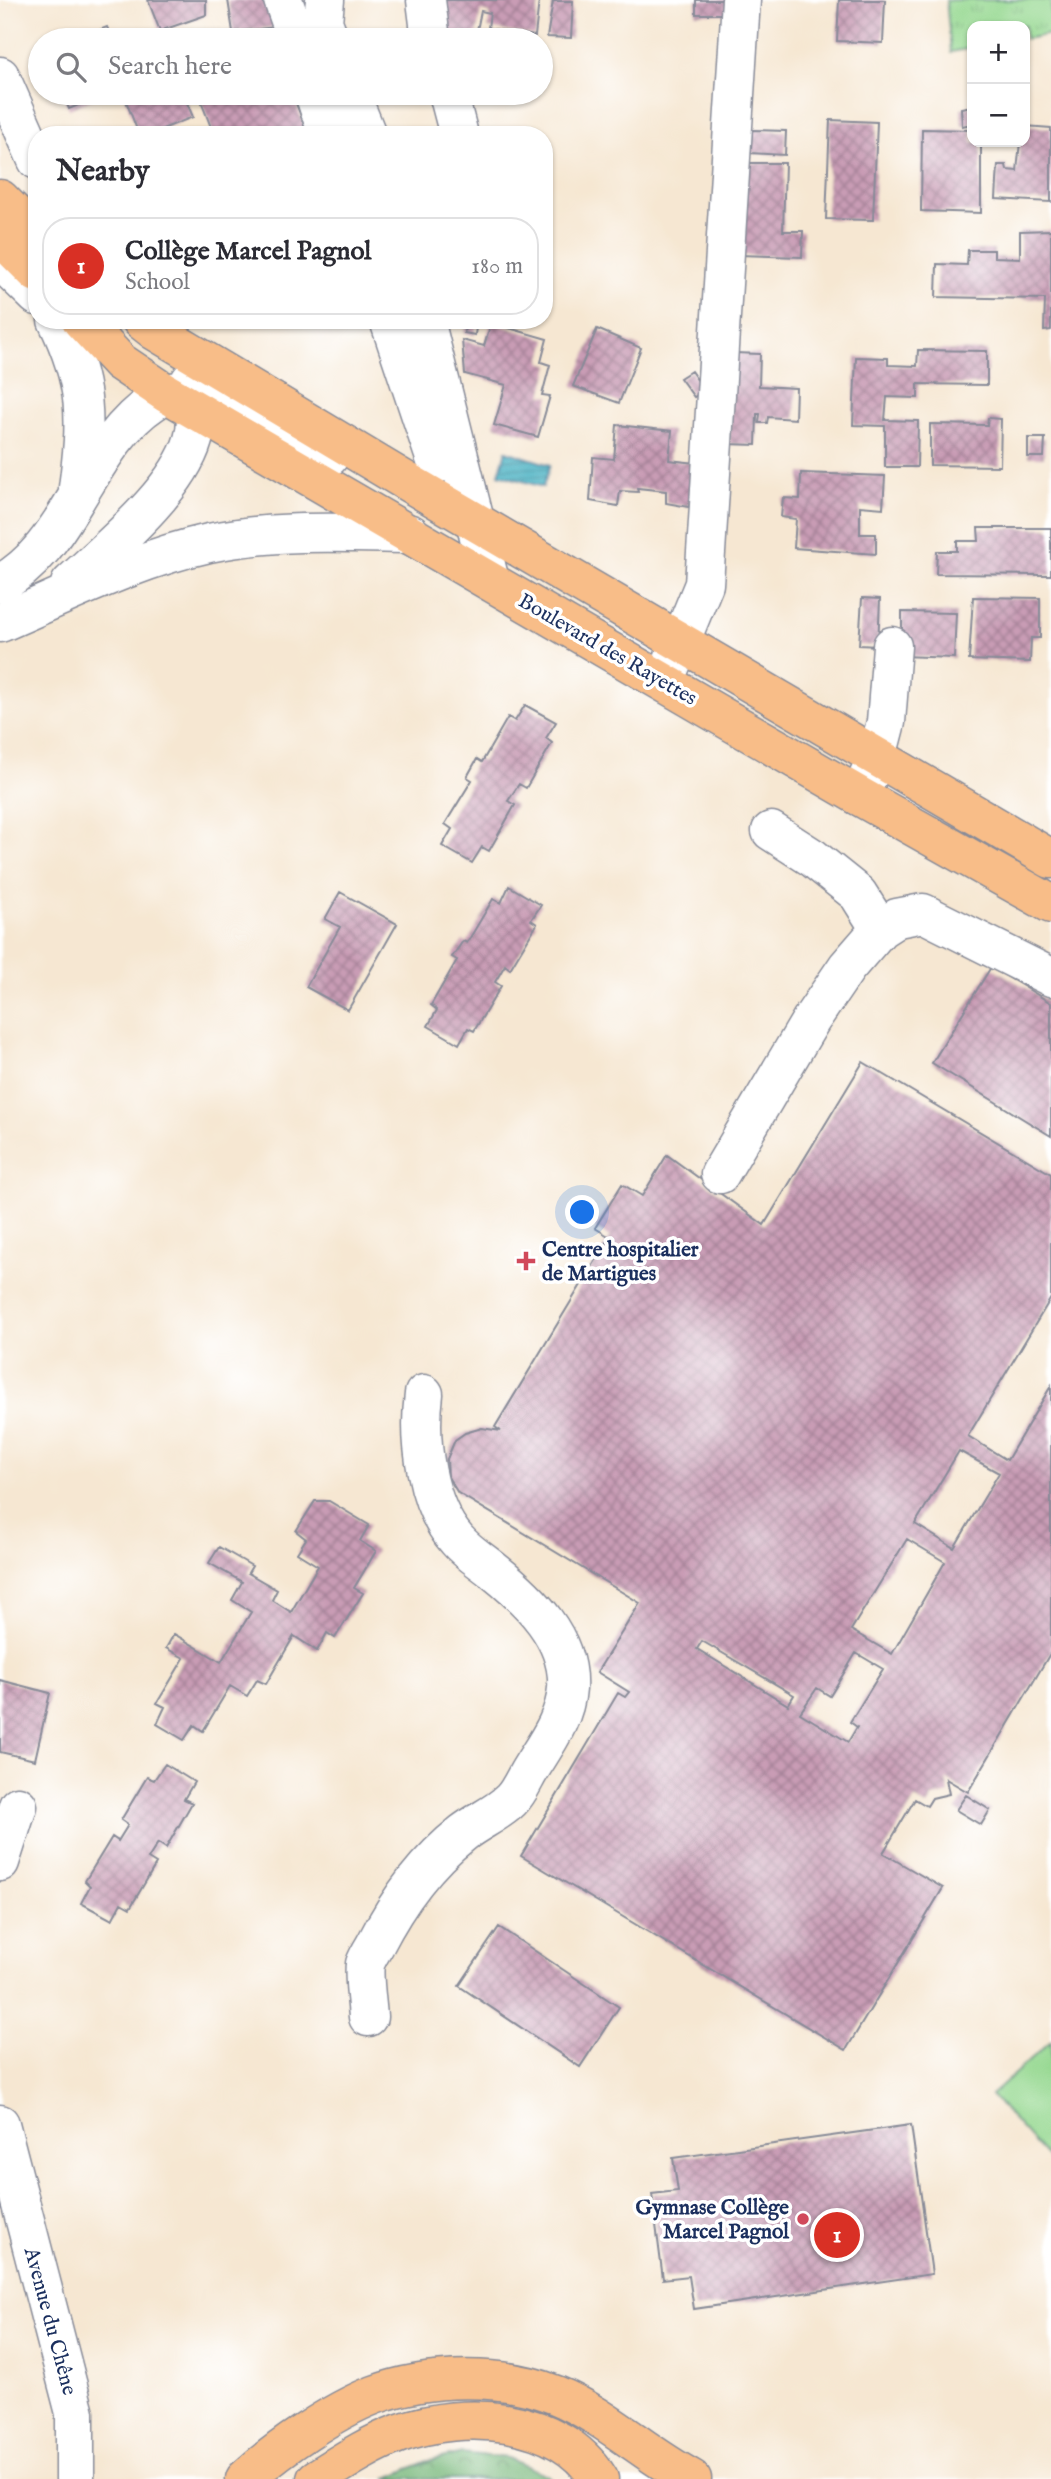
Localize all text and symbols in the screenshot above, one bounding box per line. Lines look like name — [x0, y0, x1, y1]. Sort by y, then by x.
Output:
map controls — [967, 21, 1030, 147]
button: + — [967, 21, 1030, 84]
search box — [28, 28, 553, 105]
icon: search — [52, 48, 90, 86]
text: Search here — [108, 50, 232, 83]
button: − — [967, 84, 1030, 147]
text: Nearby — [56, 153, 149, 191]
text: Collège Marcel Pagnol — [125, 235, 371, 268]
text: 1 — [77, 252, 85, 281]
text: 180 m — [471, 252, 523, 281]
text: School — [125, 268, 190, 297]
street label: Boulevard des Rayettes — [513, 588, 701, 712]
your location — [565, 1195, 599, 1229]
place label: Centre hospitalier de Martigues — [542, 1237, 699, 1288]
marker: Centre hospitalier de Martigues — [516, 1251, 536, 1271]
place label: Gymnase Collège Marcel Pagnol — [636, 2195, 790, 2246]
pin: 1 — [814, 2209, 860, 2261]
marker: Gymnase Collège Marcel Pagnol — [795, 2211, 811, 2227]
street label: Avenue du Chêne — [17, 2244, 82, 2399]

